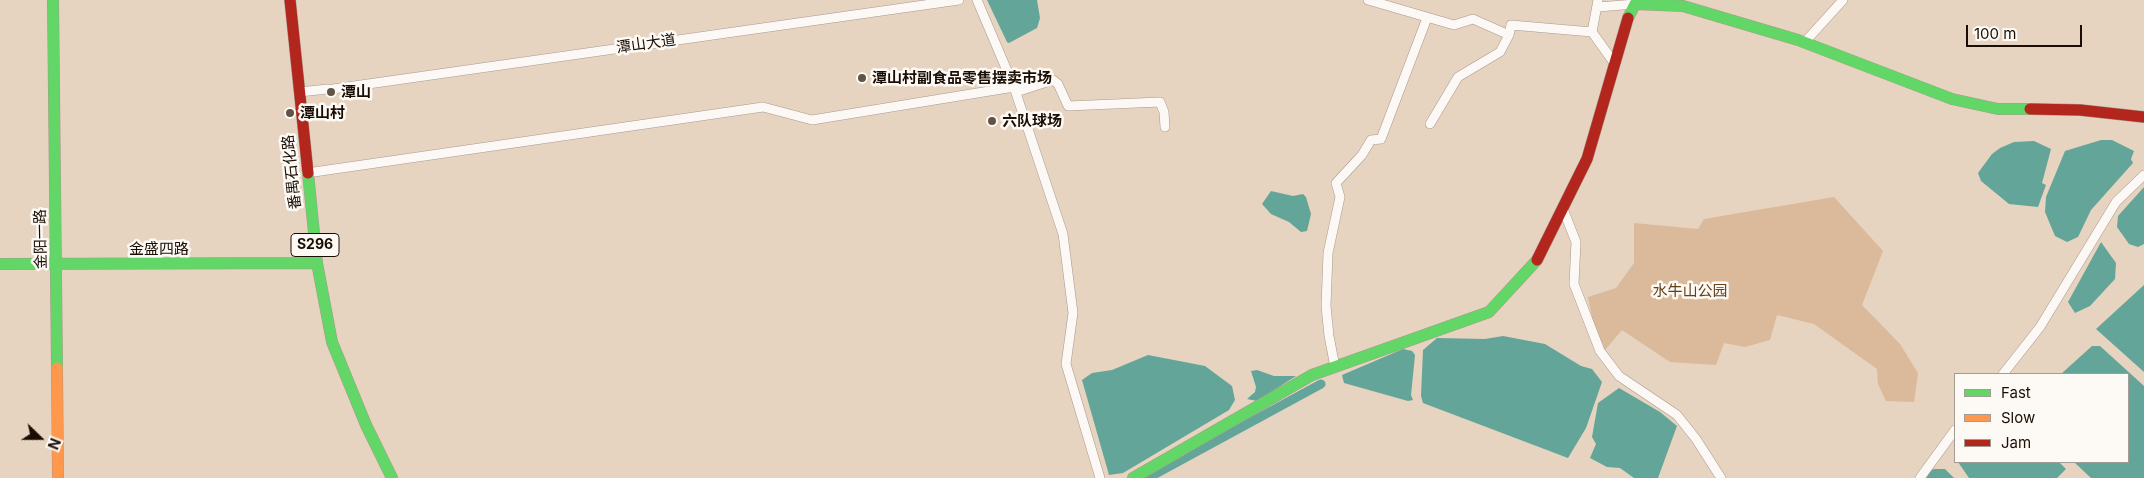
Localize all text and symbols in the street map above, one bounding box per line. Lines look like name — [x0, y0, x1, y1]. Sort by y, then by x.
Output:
scale bar — [1969, 15, 2085, 47]
text: 100 m — [1974, 24, 2016, 43]
street label: 潭山大道 — [615, 31, 677, 57]
place label: 潭山村副食品零售摆卖市场 — [872, 69, 1052, 87]
marker: 潭山村副食品零售摆卖市场 — [856, 72, 868, 84]
place label: 潭山 — [341, 83, 371, 101]
marker: 潭山 — [325, 86, 337, 98]
place label: 潭山村 — [300, 104, 345, 122]
marker: 潭山村 — [284, 107, 296, 119]
place label: 六队球场 — [1002, 112, 1062, 130]
marker: 六队球场 — [986, 115, 998, 127]
street label: 番禺石化路 — [279, 134, 305, 210]
street label: 金阳一路 — [31, 209, 51, 269]
road number: S296 — [291, 234, 339, 256]
street label: 金盛四路 — [129, 240, 189, 258]
park label: 水牛山公园 — [1653, 282, 1727, 300]
legend — [1954, 373, 2129, 463]
text: Fast — [2001, 383, 2031, 402]
text: Slow — [2001, 408, 2035, 427]
north arrow — [15, 413, 65, 463]
text: Jam — [2001, 433, 2031, 452]
text: N — [44, 436, 64, 452]

